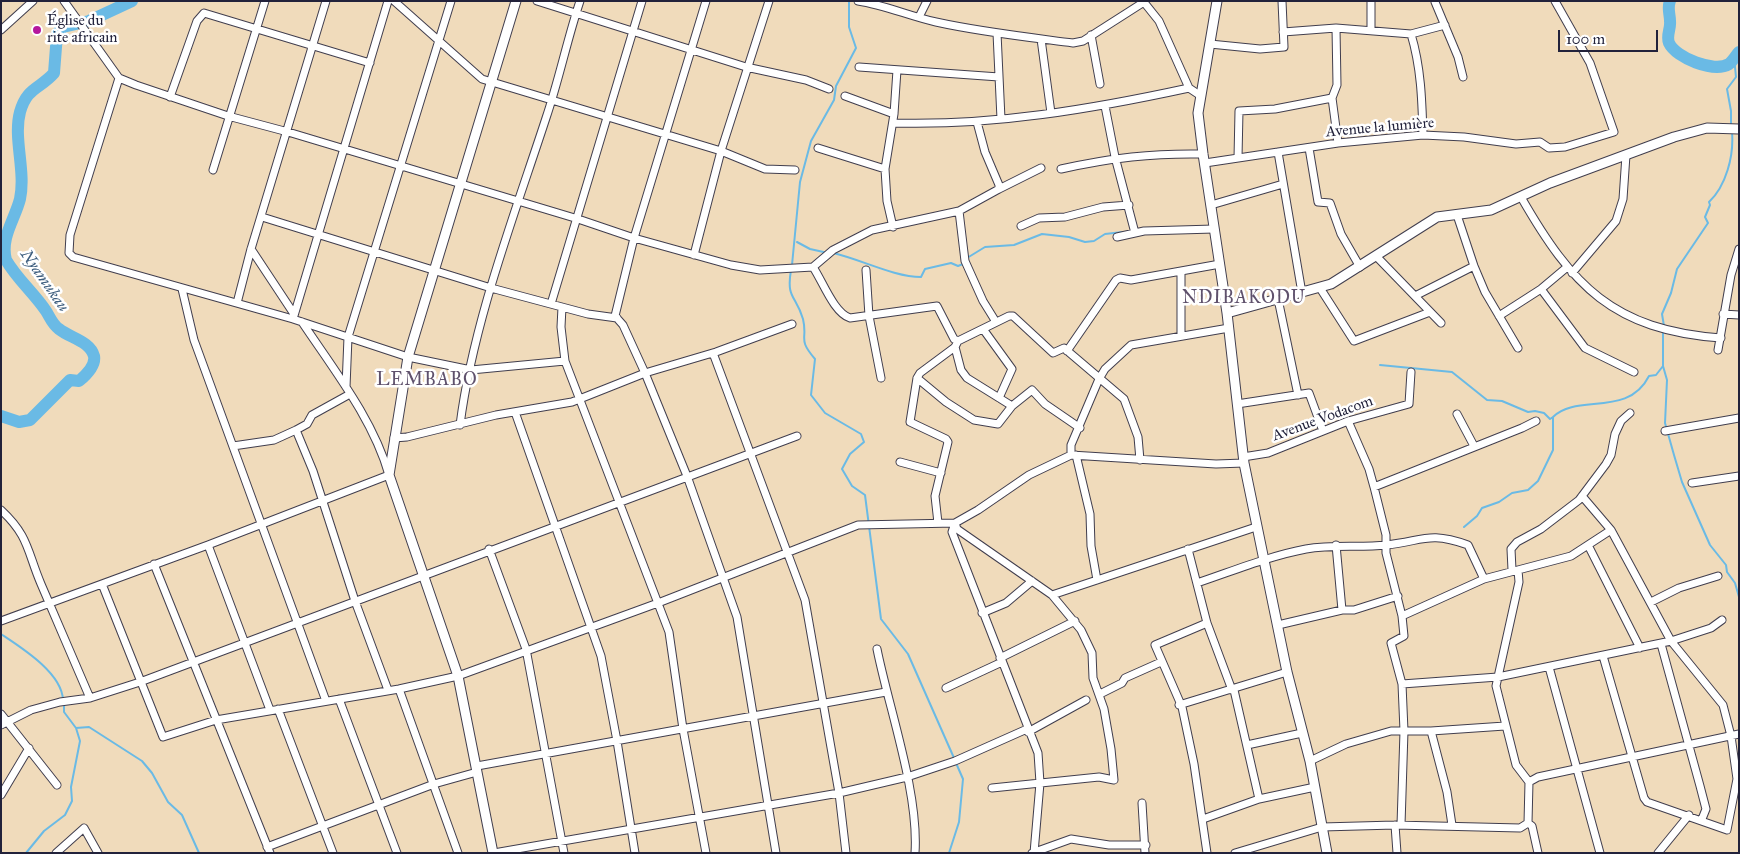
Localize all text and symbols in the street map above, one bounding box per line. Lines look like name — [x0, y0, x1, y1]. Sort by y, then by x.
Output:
place label: Église du rite africain — [47, 12, 117, 47]
scale bar — [1560, 20, 1660, 52]
marker: Église du rite africain — [31, 24, 43, 36]
text: 100 m — [1566, 30, 1605, 48]
street label: Avenue la lumière — [1325, 114, 1435, 142]
water label: Nyamukau — [16, 246, 72, 316]
district label: NDIBAKODU — [1181, 288, 1307, 310]
district label: LEMBABO — [375, 370, 479, 392]
street label: Avenue Vodacom — [1270, 392, 1376, 446]

